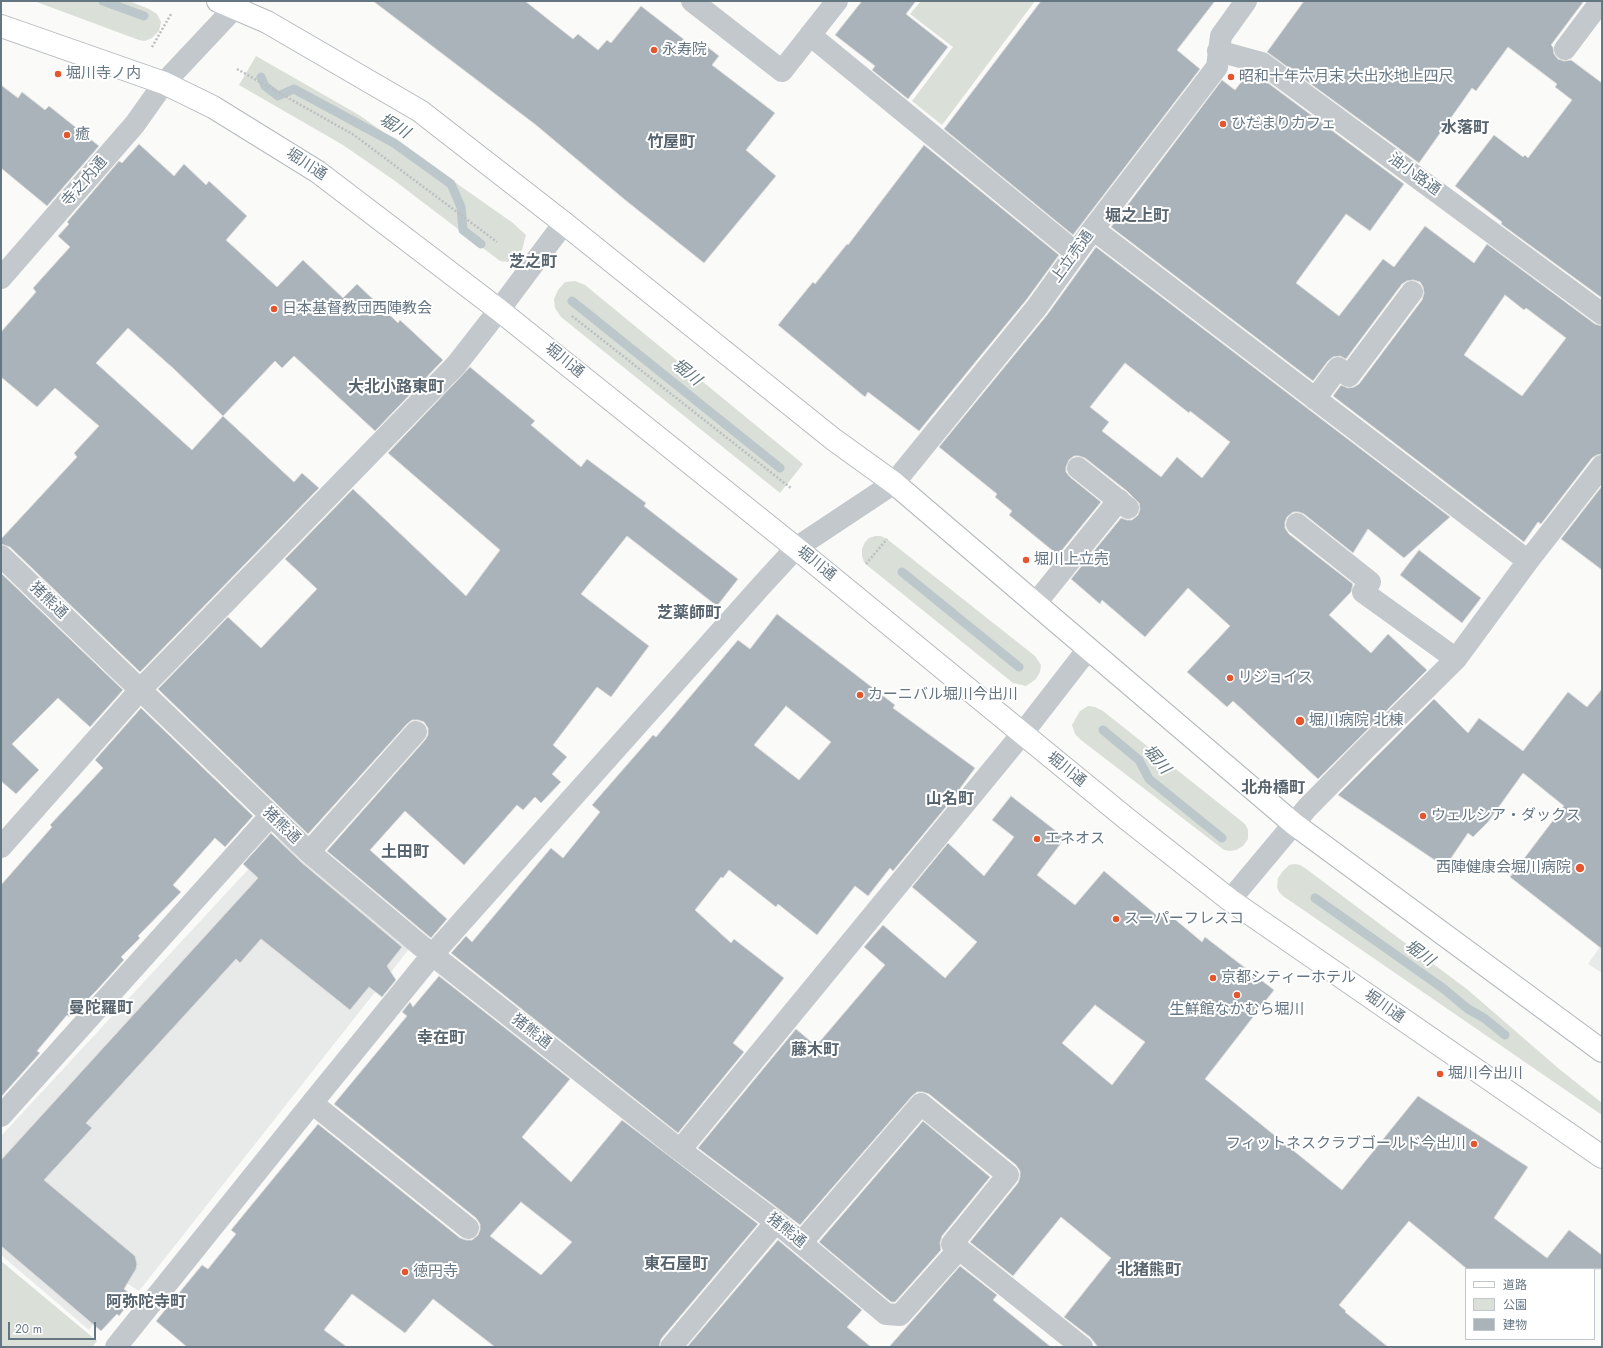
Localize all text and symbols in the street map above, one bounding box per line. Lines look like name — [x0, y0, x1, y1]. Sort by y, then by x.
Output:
place label: 永寿院 — [662, 41, 707, 59]
marker: 永寿院 — [649, 45, 659, 55]
place label: 堀川寺ノ内 — [66, 65, 141, 83]
place label: 昭和十年六月末 大出水地上四尺 — [1239, 68, 1453, 86]
marker: 堀川寺ノ内 — [53, 69, 63, 79]
marker: 昭和十年六月末 大出水地上四尺 — [1226, 72, 1236, 82]
water label: 堀川 — [375, 111, 413, 143]
place label: ひだまりカフェ — [1231, 115, 1336, 133]
marker: ひだまりカフェ — [1218, 119, 1228, 129]
district label: 水落町 — [1441, 119, 1489, 139]
place label: 癒 — [75, 126, 90, 144]
marker: 癒 — [62, 130, 72, 140]
district label: 竹屋町 — [647, 133, 695, 153]
street label: 堀川通 — [282, 145, 330, 185]
street label: 油小路通 — [1384, 150, 1444, 200]
street label: 寺之内通 — [59, 153, 111, 211]
district label: 堀之上町 — [1105, 207, 1169, 227]
street label: 上立売通 — [1048, 227, 1098, 287]
district label: 芝之町 — [509, 253, 557, 273]
place label: 日本基督教団西陣教会 — [282, 300, 432, 318]
marker: 日本基督教団西陣教会 — [269, 304, 279, 314]
street label: 堀川通 — [541, 340, 587, 382]
water label: 堀川 — [668, 355, 704, 391]
district label: 大北小路東町 — [348, 378, 444, 398]
street label: 堀川通 — [793, 543, 839, 585]
place label: 堀川上立売 — [1034, 551, 1109, 569]
marker: 堀川上立売 — [1021, 555, 1031, 565]
street label: 猪熊通 — [26, 579, 70, 623]
district label: 芝薬師町 — [657, 604, 721, 624]
place label: リジョイス — [1238, 669, 1313, 687]
marker: リジョイス — [1225, 673, 1235, 683]
place label: カーニバル堀川今出川 — [868, 686, 1018, 704]
marker: カーニバル堀川今出川 — [855, 690, 865, 700]
place label: 堀川病院 北棟 — [1309, 712, 1403, 730]
marker: 堀川病院 北棟 — [1294, 715, 1306, 727]
water label: 堀川 — [1138, 742, 1174, 778]
street label: 堀川通 — [1043, 749, 1089, 791]
district label: 北舟橋町 — [1241, 779, 1305, 799]
district label: 山名町 — [926, 790, 974, 810]
street label: 猪熊通 — [259, 804, 303, 848]
place label: ウェルシア・ダックス — [1431, 807, 1581, 825]
marker: ウェルシア・ダックス — [1418, 811, 1428, 821]
place label: エネオス — [1045, 830, 1105, 848]
marker: エネオス — [1032, 834, 1042, 844]
district label: 土田町 — [381, 843, 429, 863]
place label: 西陣健康会堀川病院 — [1436, 859, 1571, 877]
marker: 西陣健康会堀川病院 — [1574, 862, 1586, 874]
place label: スーパーフレスコ — [1124, 910, 1244, 928]
marker: スーパーフレスコ — [1111, 914, 1121, 924]
water label: 堀川 — [1400, 937, 1438, 971]
place label: 京都シティーホテル — [1221, 969, 1356, 987]
marker: 京都シティーホテル — [1208, 973, 1218, 983]
street label: 堀川通 — [1360, 987, 1408, 1027]
marker: 生鮮館なかむら堀川 — [1232, 990, 1242, 1000]
district label: 曼陀羅町 — [69, 999, 133, 1019]
place label: 生鮮館なかむら堀川 — [1170, 1001, 1304, 1019]
street label: 猪熊通 — [508, 1011, 554, 1053]
district label: 幸在町 — [417, 1029, 465, 1049]
district label: 藤木町 — [791, 1041, 839, 1061]
place label: 堀川今出川 — [1448, 1065, 1523, 1083]
marker: 堀川今出川 — [1435, 1069, 1445, 1079]
place label: フィットネスクラブゴールド今出川 — [1226, 1135, 1466, 1153]
marker: フィットネスクラブゴールド今出川 — [1469, 1139, 1479, 1149]
street label: 猪熊通 — [763, 1210, 809, 1252]
district label: 東石屋町 — [644, 1255, 708, 1275]
district label: 北猪熊町 — [1117, 1261, 1181, 1281]
place label: 徳円寺 — [413, 1263, 458, 1281]
marker: 徳円寺 — [400, 1267, 410, 1277]
legend — [1465, 1268, 1595, 1340]
text: 道路 — [1503, 1276, 1527, 1294]
district label: 阿弥陀寺町 — [106, 1293, 186, 1313]
text: 公園 — [1503, 1296, 1527, 1314]
scale bar — [10, 1314, 98, 1340]
text: 建物 — [1503, 1316, 1527, 1334]
text: 20 m — [15, 1320, 42, 1338]

